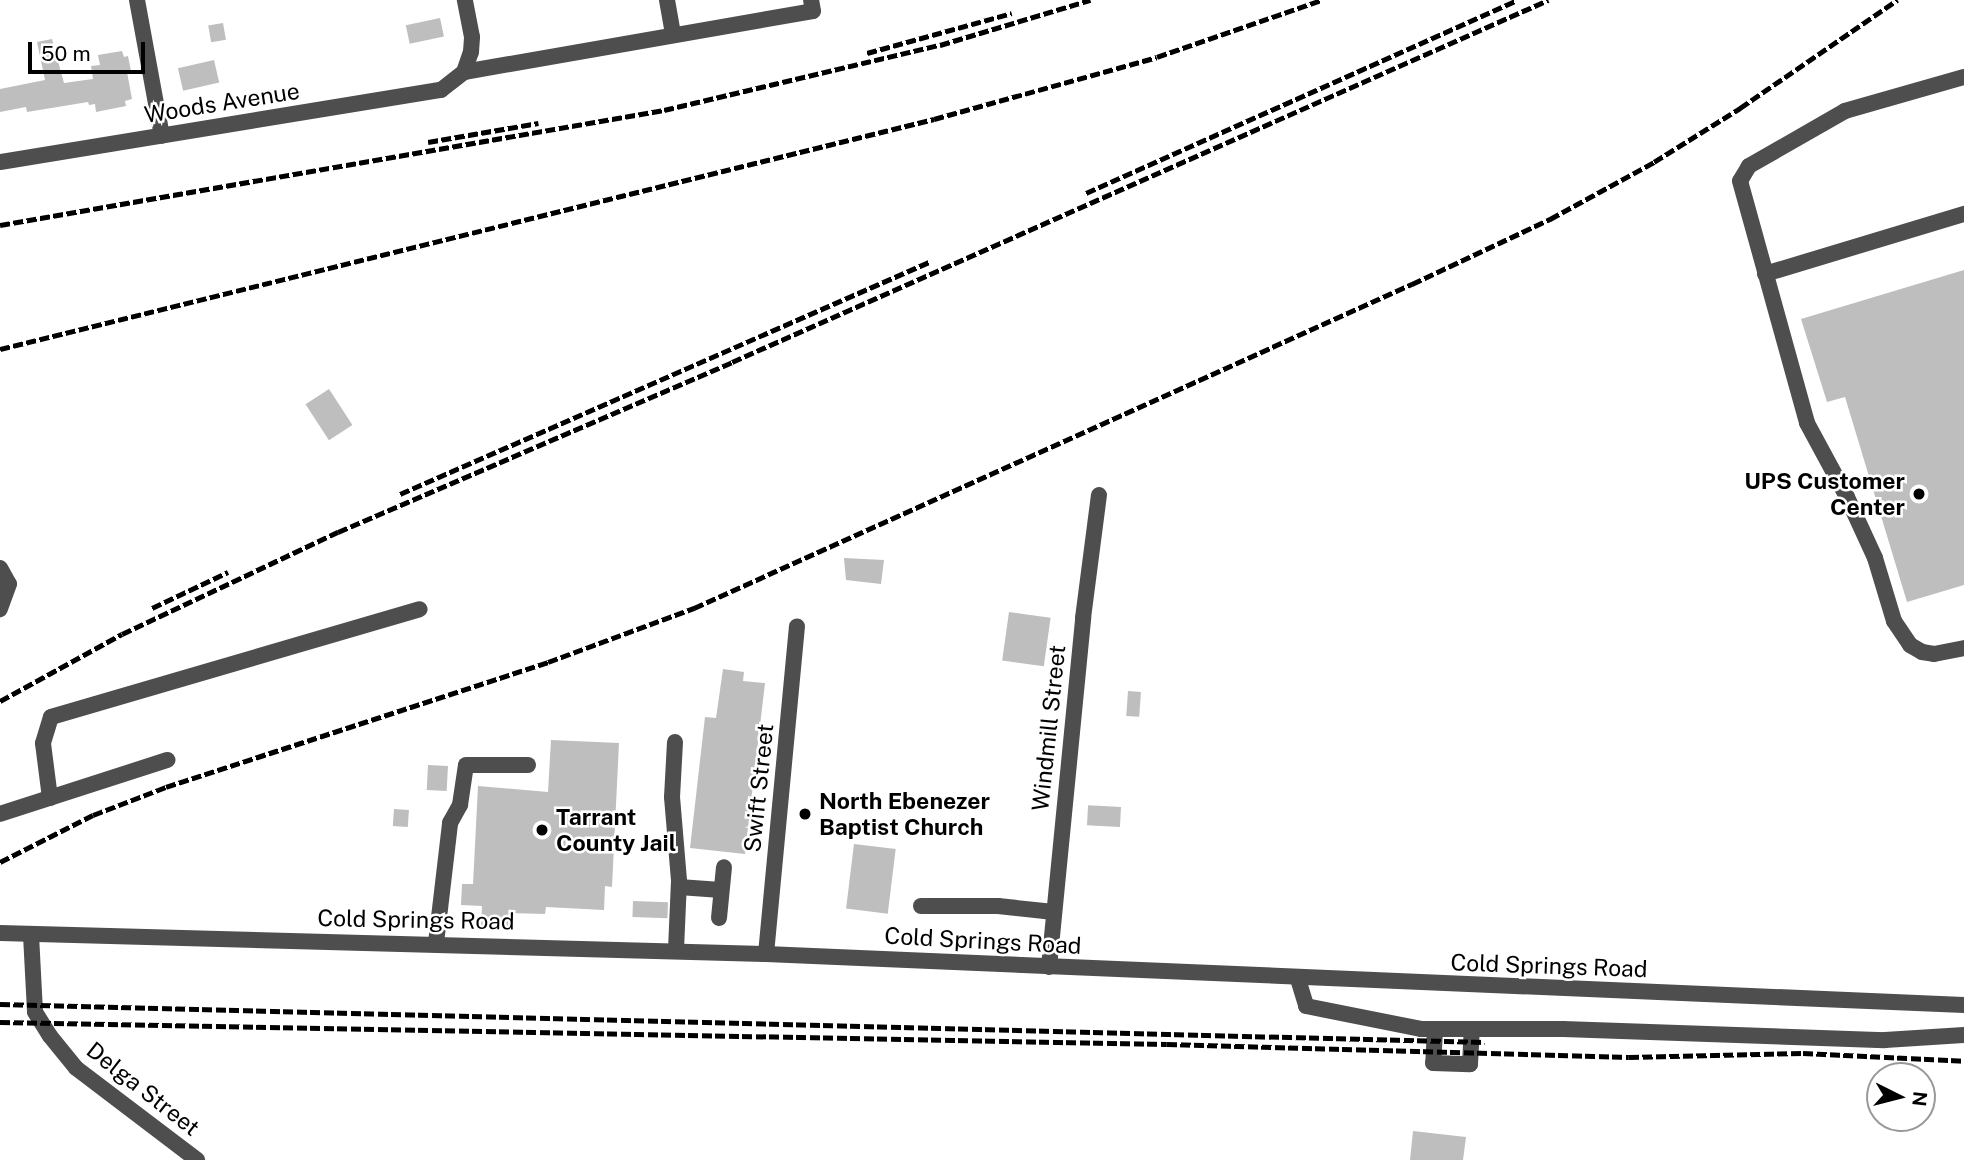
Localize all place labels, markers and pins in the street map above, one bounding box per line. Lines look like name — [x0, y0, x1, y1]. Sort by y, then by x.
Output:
place label: UPS Customer Center — [1744, 467, 1905, 521]
marker: UPS Customer Center — [1911, 486, 1927, 502]
place label: North Ebenezer Baptist Church — [819, 787, 990, 841]
place label: Tarrant County Jail — [556, 803, 676, 857]
marker: North Ebenezer Baptist Church — [797, 806, 813, 822]
marker: Tarrant County Jail — [534, 822, 550, 838]

